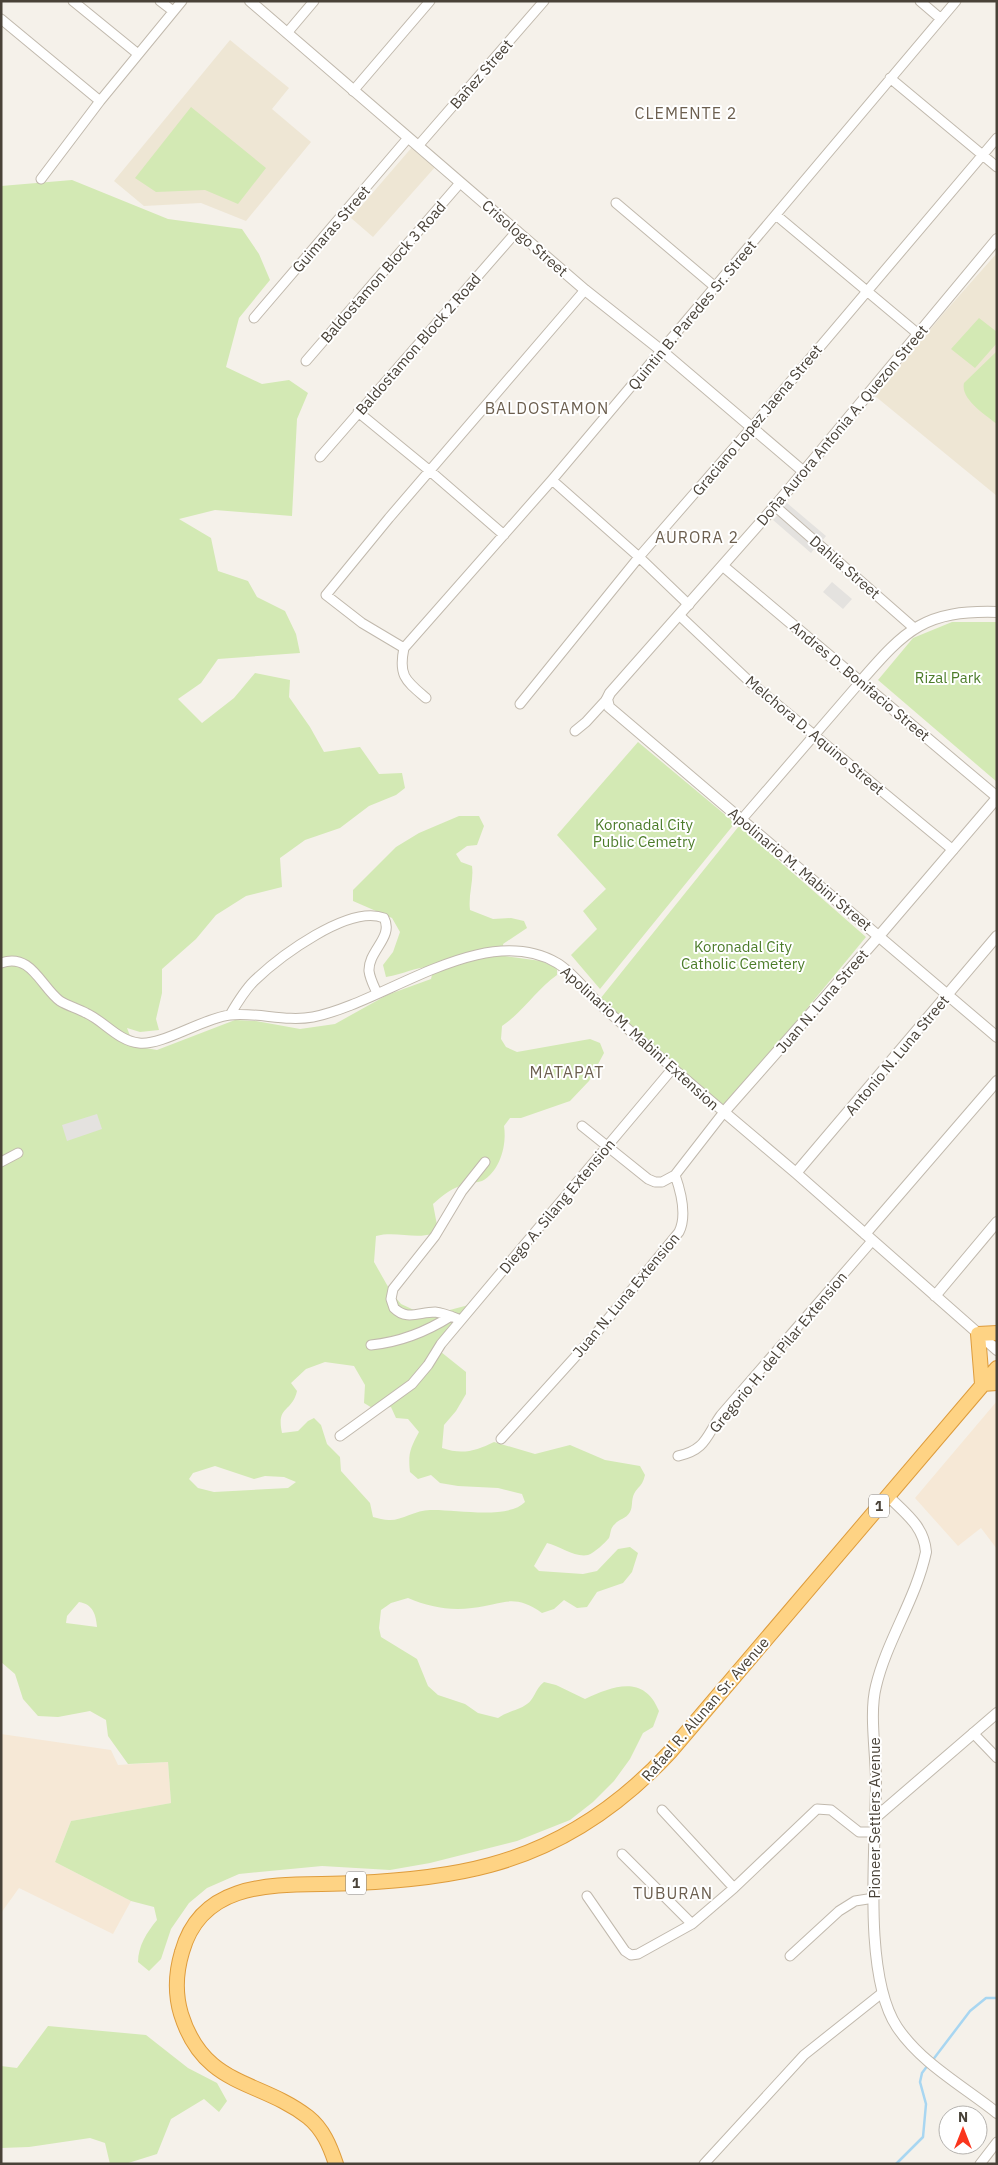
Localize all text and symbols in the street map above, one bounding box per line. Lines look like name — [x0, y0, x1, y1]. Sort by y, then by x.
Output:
street label: Bañez Street — [446, 35, 516, 113]
district label: CLEMENTE 2 — [635, 103, 737, 123]
street label: Guimaras Street — [288, 182, 374, 276]
street label: Crisologo Street — [478, 196, 572, 280]
street label: Baldostamon Block 3 Road — [316, 197, 450, 347]
street label: Quintin B. Paredes Sr. Street — [624, 236, 760, 394]
street label: Baldostamon Block 2 Road — [351, 269, 485, 419]
street label: Doña Aurora Antonia A. Quezon Street — [752, 321, 932, 529]
street label: Graciano Lopez Jaena Street — [688, 340, 826, 500]
district label: BALDOSTAMON — [485, 398, 609, 418]
district label: AURORA 2 — [655, 527, 739, 547]
street label: Dahlia Street — [806, 531, 884, 603]
street label: Andres D. Bonifacio Street — [786, 617, 934, 745]
park label: Rizal Park — [915, 668, 981, 687]
street label: Melchora D. Aquino Street — [742, 671, 888, 799]
street label: Apolinario M. Mabini Street — [724, 803, 876, 935]
park label: Koronadal City Public Cemetry — [593, 815, 696, 851]
park label: Koronadal City Catholic Cemetery — [681, 937, 805, 973]
street label: Juan N. Luna Street — [772, 945, 872, 1057]
street label: Apolinario M. Mabini Extension — [557, 962, 723, 1114]
street label: Antonio N. Luna Street — [841, 991, 953, 1119]
district label: MATAPAT — [530, 1062, 604, 1082]
street label: Diego A. Silang Extension — [495, 1135, 619, 1277]
street label: Juan N. Luna Extension — [568, 1229, 684, 1361]
street label: Gregorio H. del Pilar Extension — [705, 1268, 851, 1436]
road number: 1 — [869, 1494, 889, 1518]
street label: Rafael R. Alunan Sr. Avenue — [637, 1633, 773, 1785]
street label: Pioneer Settlers Avenue — [865, 1737, 884, 1899]
road number: 1 — [346, 1872, 366, 1895]
district label: TUBURAN — [633, 1883, 713, 1903]
north arrow — [938, 2105, 988, 2155]
text: N — [958, 2108, 968, 2126]

